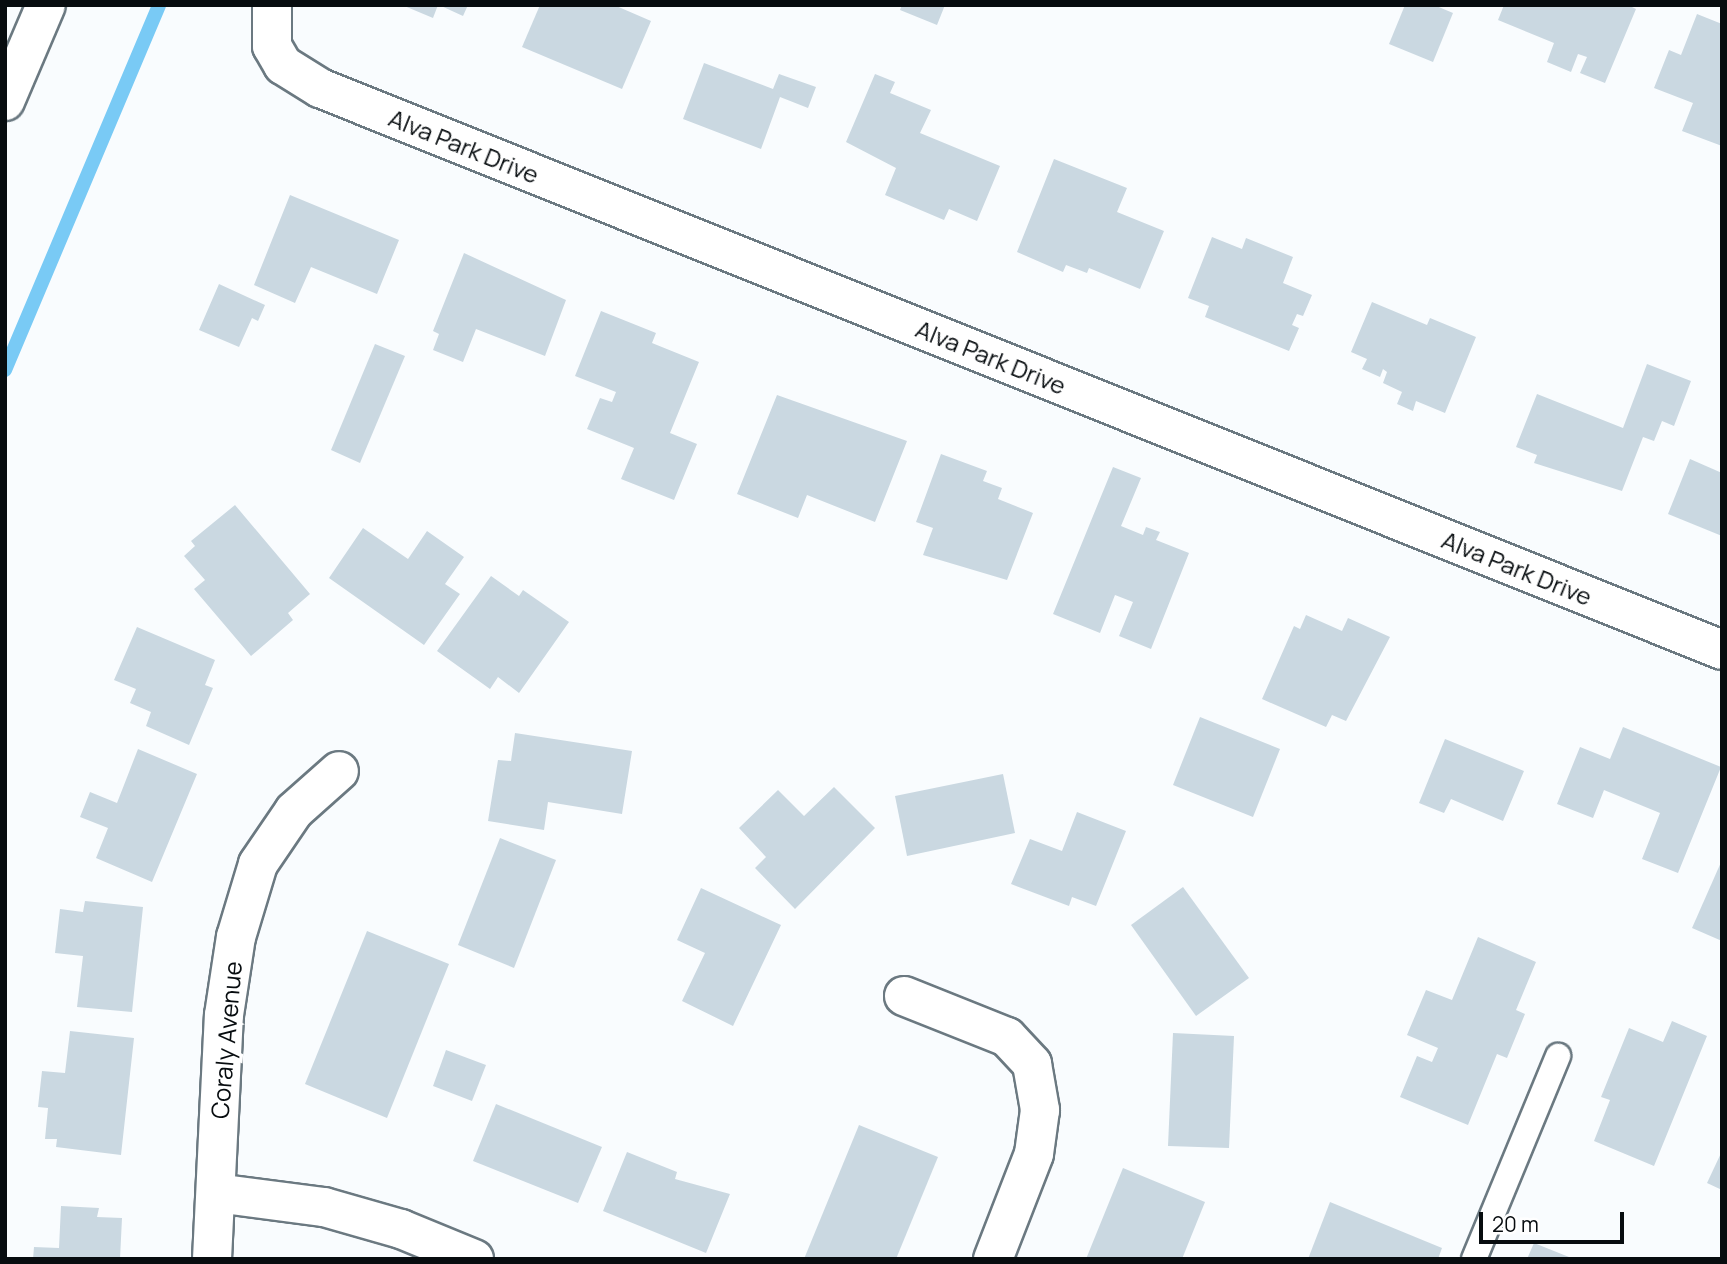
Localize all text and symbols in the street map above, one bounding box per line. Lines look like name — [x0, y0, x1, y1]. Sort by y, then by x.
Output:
street label: Alva Park Drive — [385, 103, 543, 189]
street label: Alva Park Drive — [912, 314, 1070, 400]
street label: Alva Park Drive — [1438, 525, 1596, 611]
street label: Coraly Avenue — [205, 960, 247, 1120]
scale bar — [1482, 1198, 1627, 1242]
text: 20 m — [1492, 1210, 1539, 1238]

